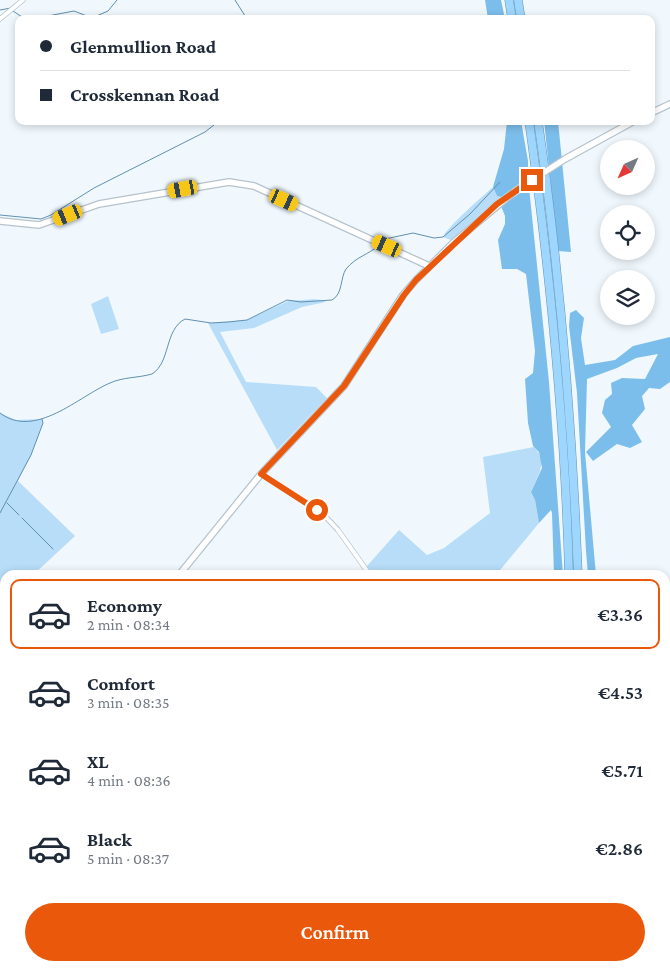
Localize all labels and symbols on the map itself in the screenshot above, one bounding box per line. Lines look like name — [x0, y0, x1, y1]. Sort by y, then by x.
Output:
north arrow — [600, 140, 655, 195]
route end — [521, 169, 543, 191]
car — [166, 179, 199, 199]
car — [267, 187, 300, 213]
car — [51, 202, 84, 228]
car — [370, 233, 403, 259]
route start — [306, 499, 328, 521]

